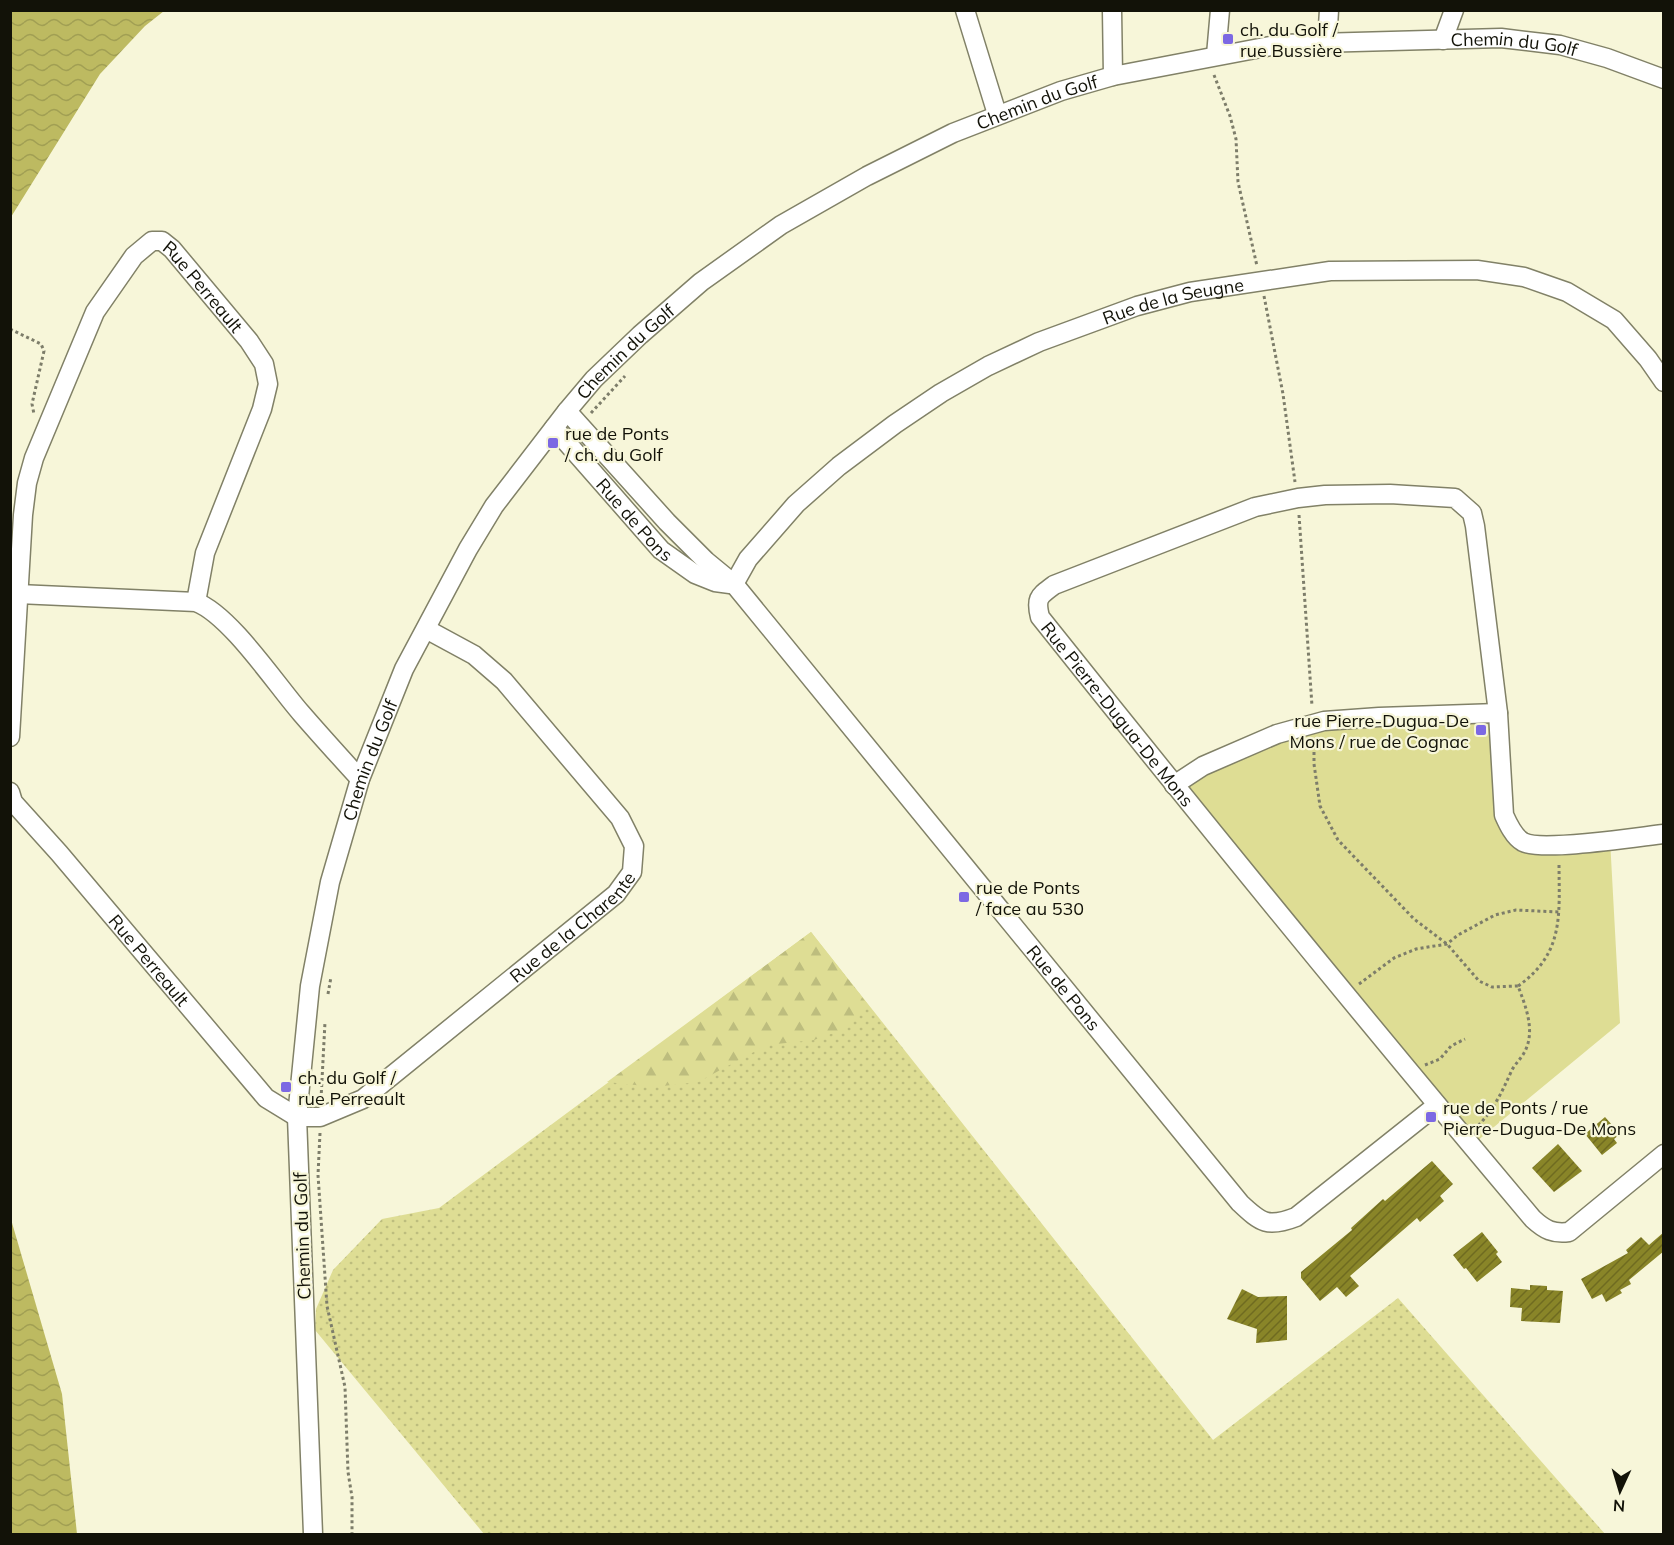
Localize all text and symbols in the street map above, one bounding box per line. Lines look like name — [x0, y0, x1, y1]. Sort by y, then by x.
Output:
place label: ch. du Golf / rue Bussière — [1240, 18, 1342, 62]
street label: Chemin du Golf — [1450, 26, 1581, 61]
marker: ch. du Golf / rue Bussière — [1221, 32, 1235, 46]
street label: Chemin du Golf — [973, 69, 1101, 134]
street label: Rue Perreault — [159, 235, 248, 337]
street label: Rue de la Seugne — [1099, 273, 1245, 329]
street label: Chemin du Golf — [571, 298, 680, 404]
place label: rue de Ponts / ch. du Golf — [564, 422, 669, 466]
marker: rue de Ponts / ch. du Golf — [546, 436, 560, 450]
street label: Rue de Pons — [592, 473, 677, 566]
street label: Rue Pierre-Dugua-De Mons — [1037, 617, 1199, 811]
street label: Chemin du Golf — [337, 695, 402, 824]
place label: rue Pierre-Dugua-De Mons / rue de Cognac — [1289, 709, 1469, 753]
marker: rue Pierre-Dugua-De Mons / rue de Cognac — [1474, 723, 1488, 737]
street label: Rue de la Charente — [505, 867, 640, 987]
place label: rue de Ponts / face au 530 — [975, 876, 1084, 920]
marker: rue de Ponts / face au 530 — [957, 890, 971, 904]
street label: Rue Perreault — [104, 909, 195, 1010]
street label: Rue de Pons — [1022, 940, 1106, 1035]
place label: ch. du Golf / rue Perreault — [298, 1066, 405, 1110]
marker: ch. du Golf / rue Perreault — [279, 1080, 293, 1094]
place label: rue de Ponts / rue Pierre-Dugua-De Mons — [1443, 1096, 1636, 1140]
marker: rue de Ponts / rue Pierre-Dugua-De Mons — [1424, 1110, 1438, 1124]
street label: Chemin du Golf — [288, 1171, 316, 1300]
north arrow — [1590, 1461, 1650, 1521]
text: N — [1612, 1496, 1626, 1516]

